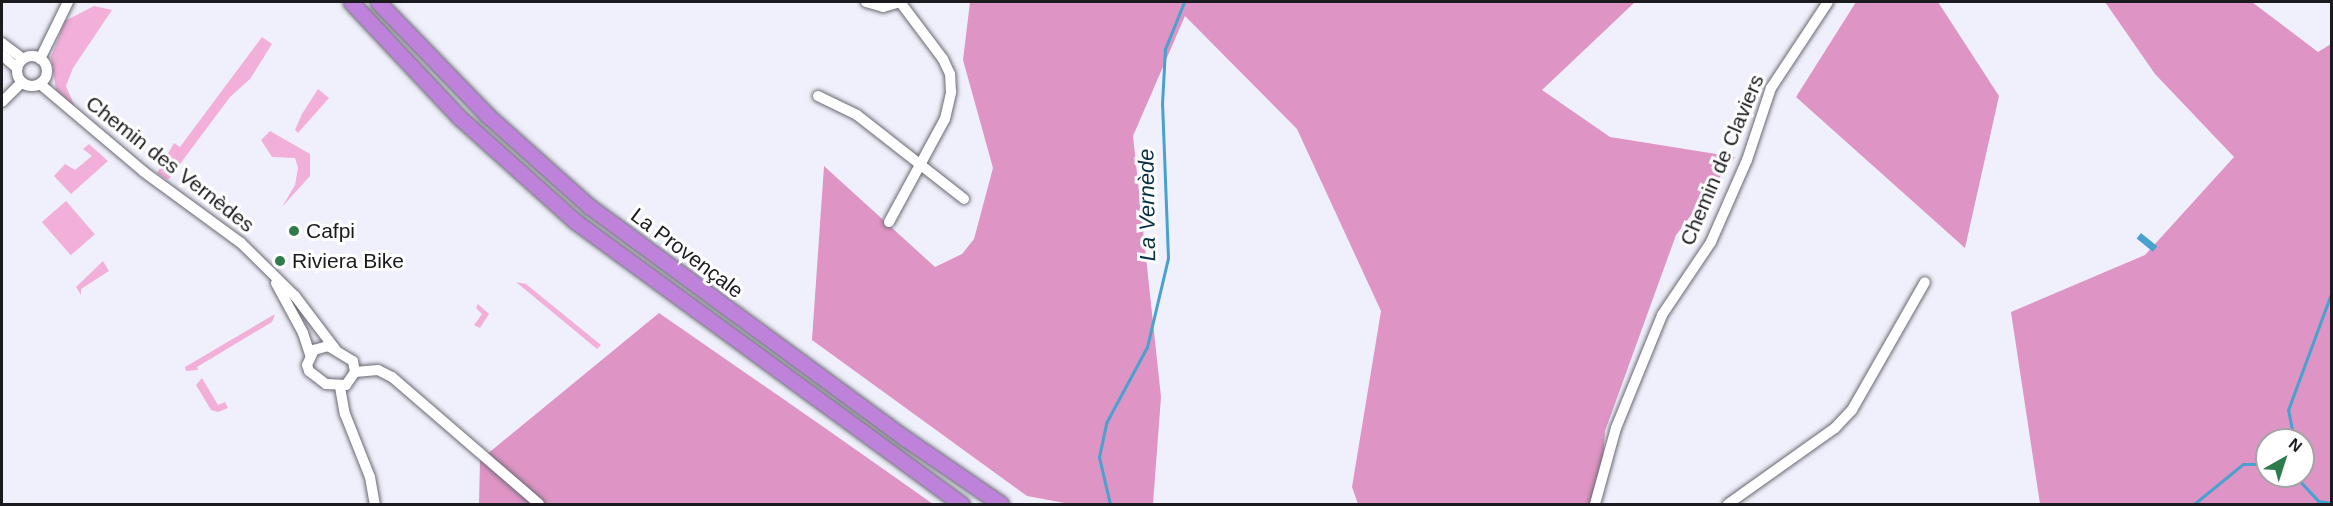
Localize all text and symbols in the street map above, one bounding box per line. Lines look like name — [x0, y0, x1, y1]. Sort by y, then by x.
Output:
street label: Chemin de Claviers — [1675, 71, 1769, 249]
street label: Chemin des Vernèdes — [81, 90, 259, 238]
water label: La Vernède — [1133, 148, 1161, 262]
street label: La Provençale — [626, 203, 748, 303]
place label: Cafpi — [306, 218, 355, 244]
marker: Cafpi — [287, 224, 301, 238]
place label: Riviera Bike — [292, 248, 404, 274]
marker: Riviera Bike — [273, 254, 287, 268]
north arrow — [2255, 428, 2315, 488]
text: N — [2286, 435, 2305, 455]

